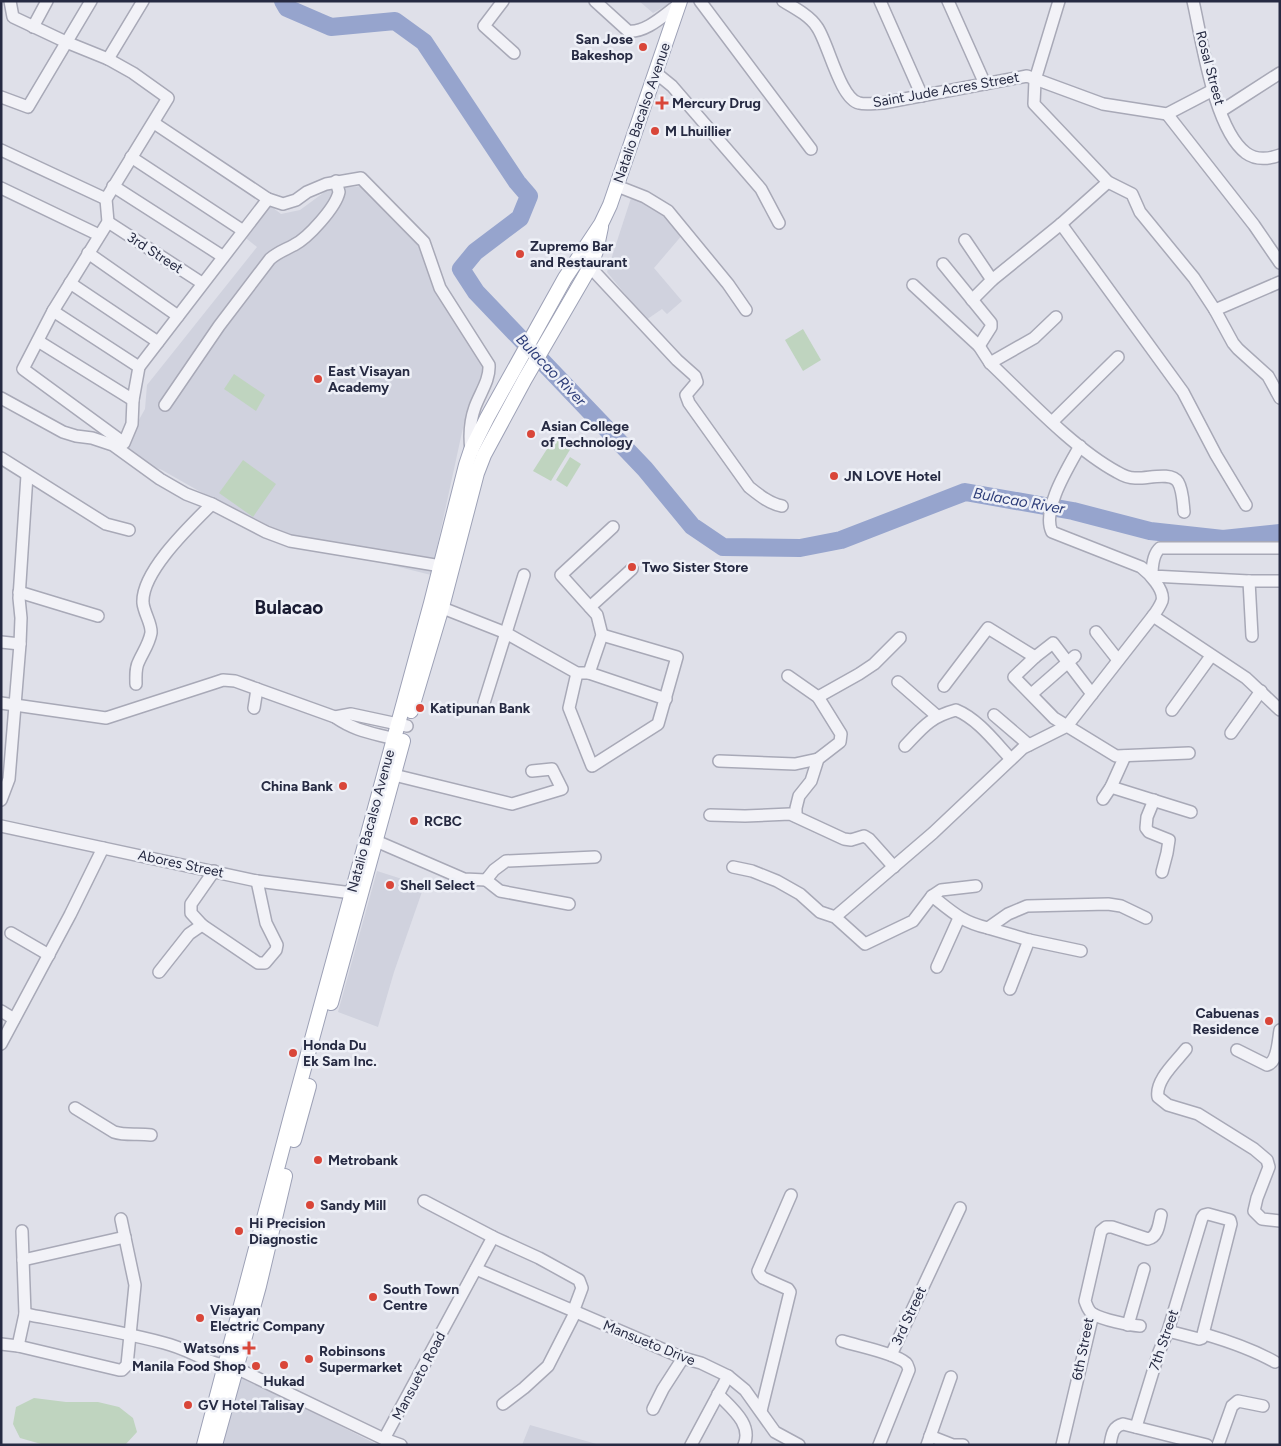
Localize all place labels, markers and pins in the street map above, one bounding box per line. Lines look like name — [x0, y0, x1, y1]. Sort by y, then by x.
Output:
place label: San Jose Bakeshop — [571, 31, 633, 64]
marker: San Jose Bakeshop — [637, 41, 649, 53]
place label: Mercury Drug — [672, 95, 761, 112]
marker: Mercury Drug — [656, 97, 668, 109]
place label: M Lhuillier — [665, 123, 732, 140]
marker: M Lhuillier — [649, 125, 661, 137]
place label: Zupremo Bar and Restaurant — [530, 238, 628, 271]
marker: Zupremo Bar and Restaurant — [514, 248, 526, 260]
place label: East Visayan Academy — [328, 363, 410, 396]
marker: East Visayan Academy — [312, 373, 324, 385]
place label: Asian College of Technology — [541, 418, 634, 451]
marker: Asian College of Technology — [525, 428, 537, 440]
place label: JN LOVE Hotel — [844, 468, 941, 485]
marker: JN LOVE Hotel — [828, 470, 840, 482]
place label: Two Sister Store — [642, 559, 749, 576]
marker: Two Sister Store — [626, 561, 638, 573]
place label: Katipunan Bank — [430, 700, 531, 717]
marker: Katipunan Bank — [414, 702, 426, 714]
place label: China Bank — [261, 778, 333, 795]
marker: China Bank — [337, 780, 349, 792]
place label: RCBC — [424, 813, 462, 830]
marker: RCBC — [408, 815, 420, 827]
place label: Shell Select — [400, 877, 476, 894]
marker: Shell Select — [384, 879, 396, 891]
place label: Cabuenas Residence — [1193, 1005, 1259, 1038]
marker: Cabuenas Residence — [1263, 1015, 1275, 1027]
place label: Honda Du Ek Sam Inc. — [303, 1037, 377, 1070]
marker: Honda Du Ek Sam Inc. — [287, 1047, 299, 1059]
place label: Metrobank — [328, 1152, 399, 1169]
marker: Metrobank — [312, 1154, 324, 1166]
place label: Sandy Mill — [320, 1197, 386, 1214]
marker: Sandy Mill — [304, 1199, 316, 1211]
place label: Hi Precision Diagnostic — [249, 1215, 326, 1248]
marker: Hi Precision Diagnostic — [233, 1225, 245, 1237]
place label: South Town Centre — [383, 1281, 459, 1314]
marker: South Town Centre — [367, 1291, 379, 1303]
place label: Visayan Electric Company — [210, 1302, 326, 1335]
marker: Visayan Electric Company — [194, 1312, 206, 1324]
place label: Watsons — [184, 1340, 239, 1357]
marker: Watsons — [243, 1342, 255, 1354]
place label: Robinsons Supermarket — [319, 1343, 403, 1376]
marker: Robinsons Supermarket — [303, 1353, 315, 1365]
place label: Manila Food Shop — [132, 1358, 246, 1375]
marker: Hukad — [278, 1359, 290, 1371]
marker: Manila Food Shop — [250, 1360, 262, 1372]
place label: Hukad — [263, 1373, 305, 1390]
place label: GV Hotel Talisay — [198, 1397, 305, 1414]
marker: GV Hotel Talisay — [182, 1399, 194, 1411]

